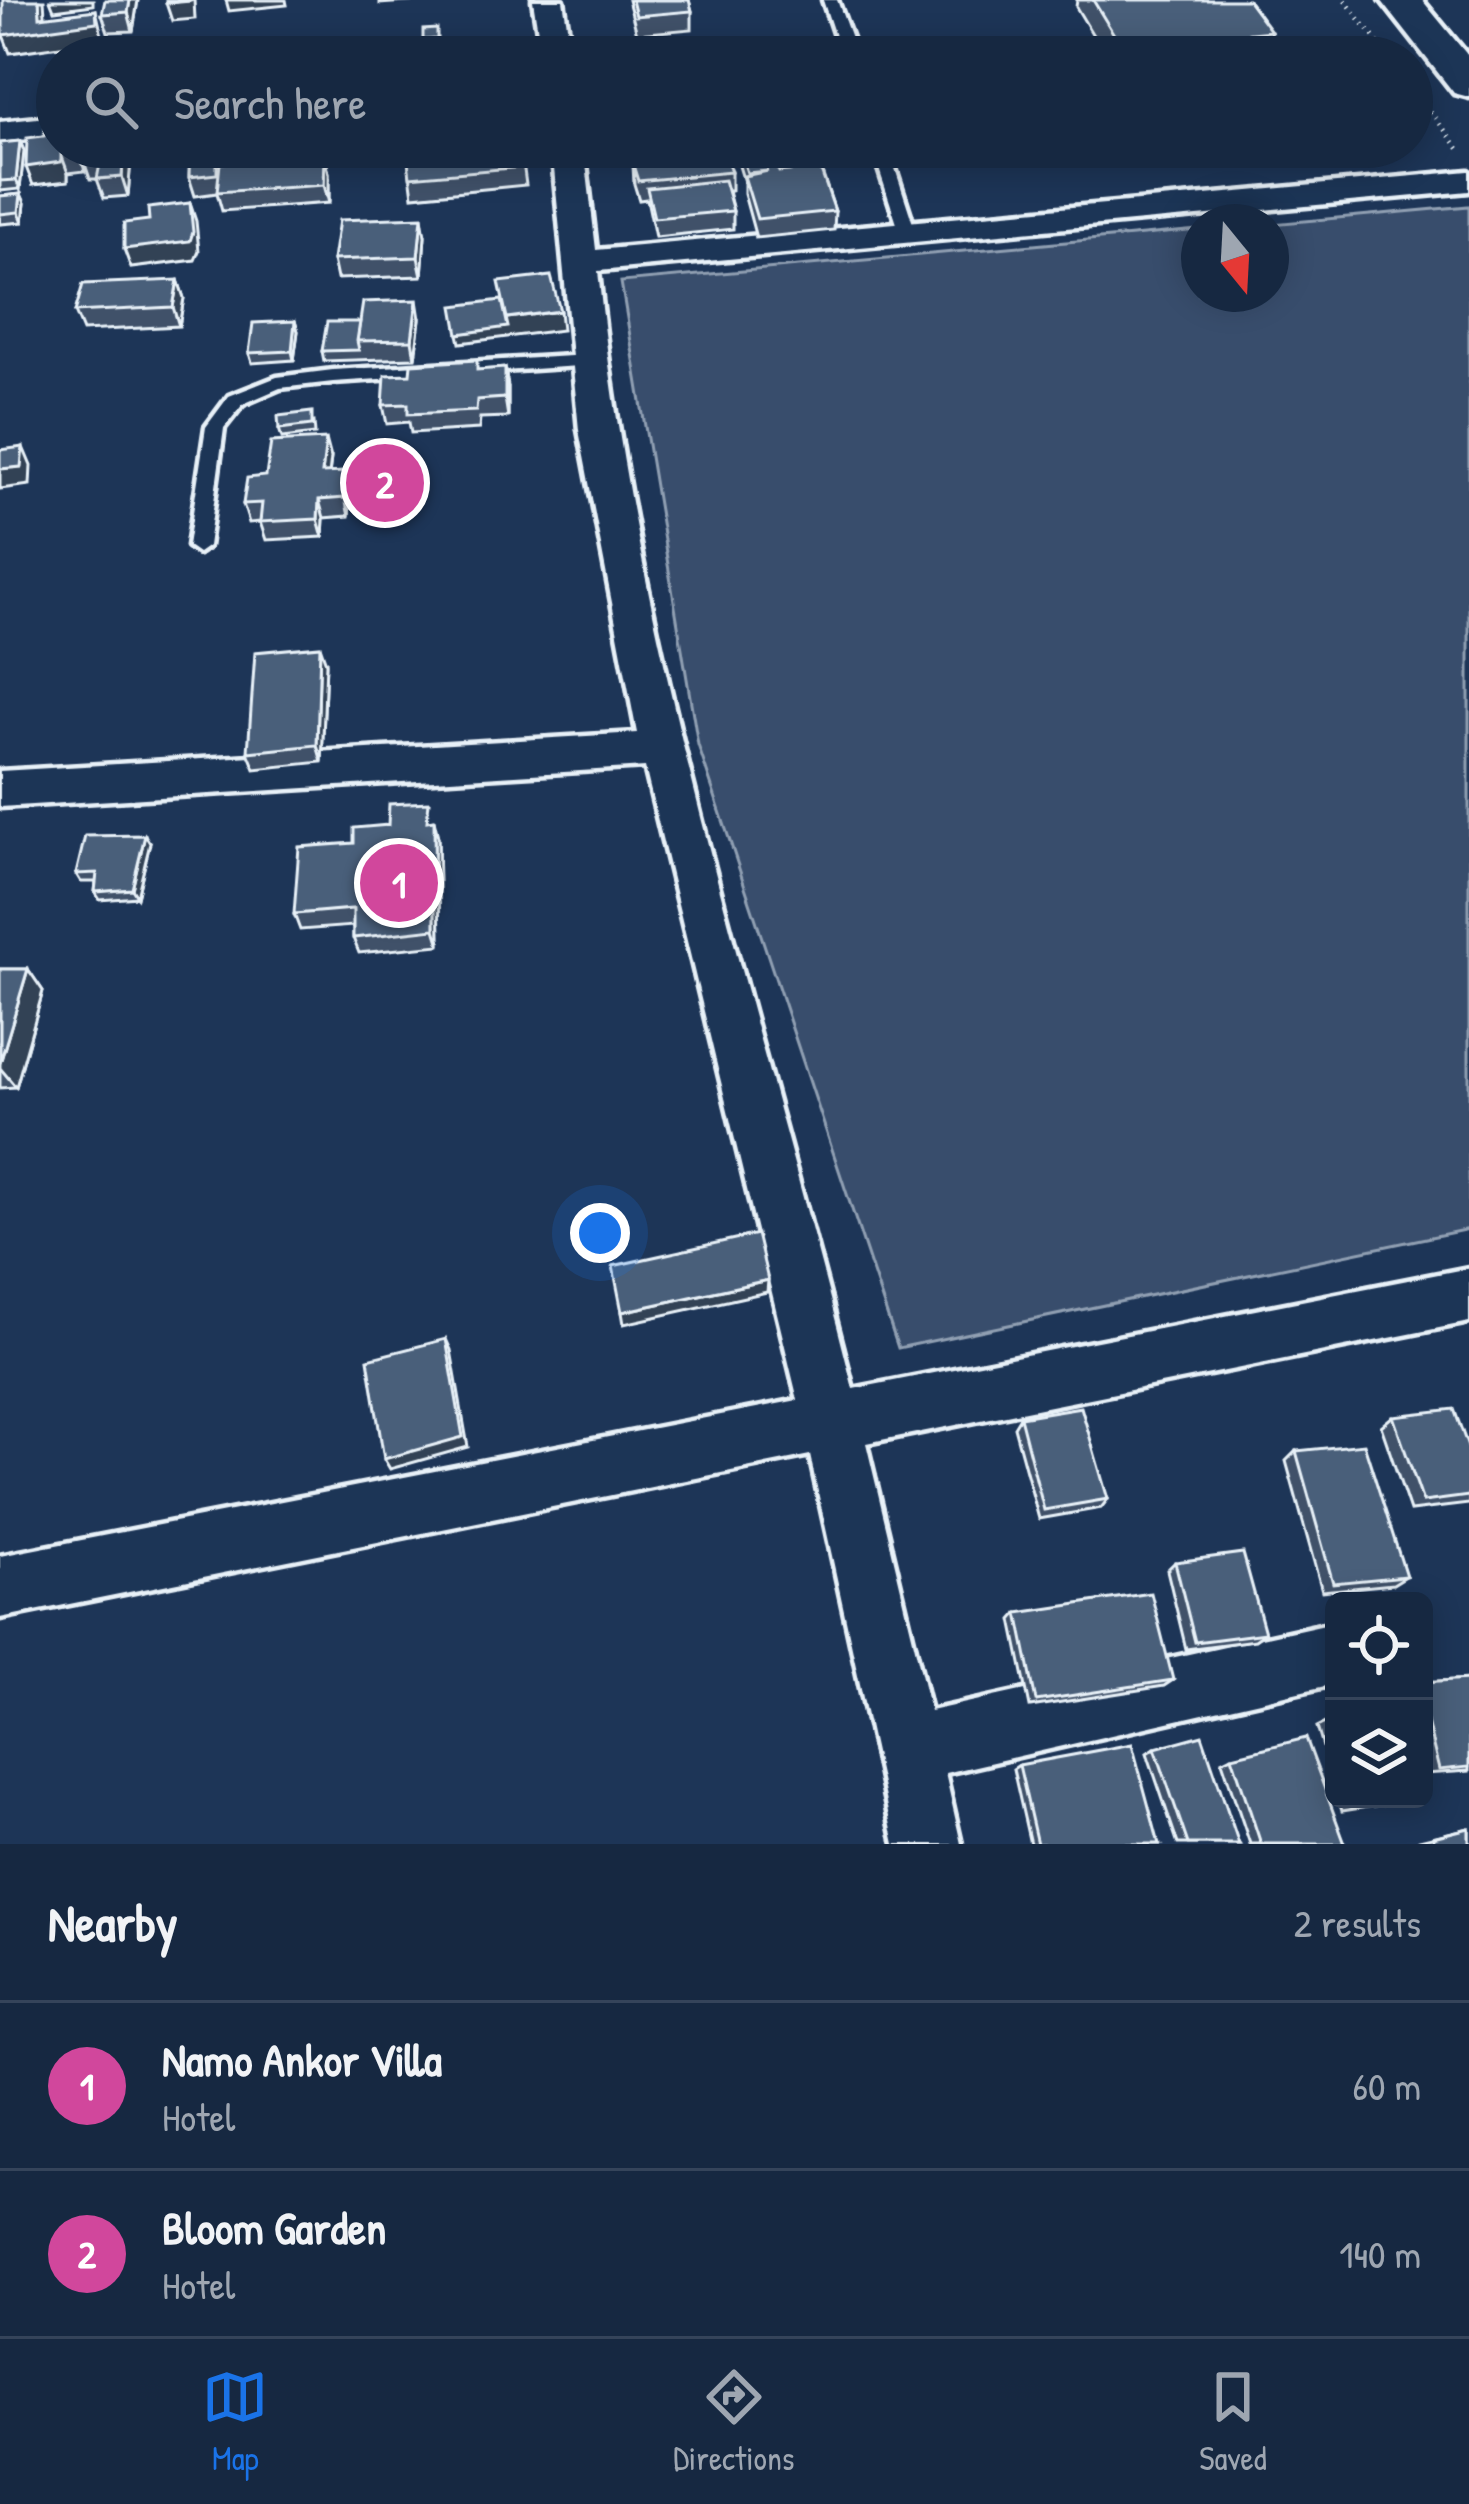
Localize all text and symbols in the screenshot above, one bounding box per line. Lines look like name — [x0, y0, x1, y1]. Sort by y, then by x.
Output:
search box — [36, 36, 1433, 168]
icon: search — [78, 69, 144, 135]
text: Search here — [174, 72, 366, 133]
north arrow — [1181, 204, 1289, 312]
pin: 2 — [346, 438, 424, 528]
pin: 1 — [360, 838, 438, 928]
your location — [570, 1203, 630, 1263]
map controls — [1325, 1592, 1433, 1808]
button: locate — [1325, 1592, 1433, 1700]
button: layers — [1325, 1700, 1433, 1808]
text: Nearby — [48, 1888, 178, 1957]
text: 2 results — [1294, 1896, 1421, 1949]
text: Namo Ankor Villa — [162, 2029, 442, 2090]
text: 1 — [80, 2059, 94, 2112]
text: 60 m — [1352, 2059, 1421, 2112]
text: Hotel — [162, 2090, 235, 2143]
text: Bloom Garden — [162, 2197, 386, 2258]
text: 2 — [78, 2227, 96, 2280]
text: 140 m — [1339, 2227, 1421, 2280]
text: Hotel — [162, 2258, 235, 2311]
tab: Map — [202, 2364, 268, 2480]
tab: Directions — [673, 2364, 795, 2480]
tab: Saved — [1199, 2364, 1267, 2480]

